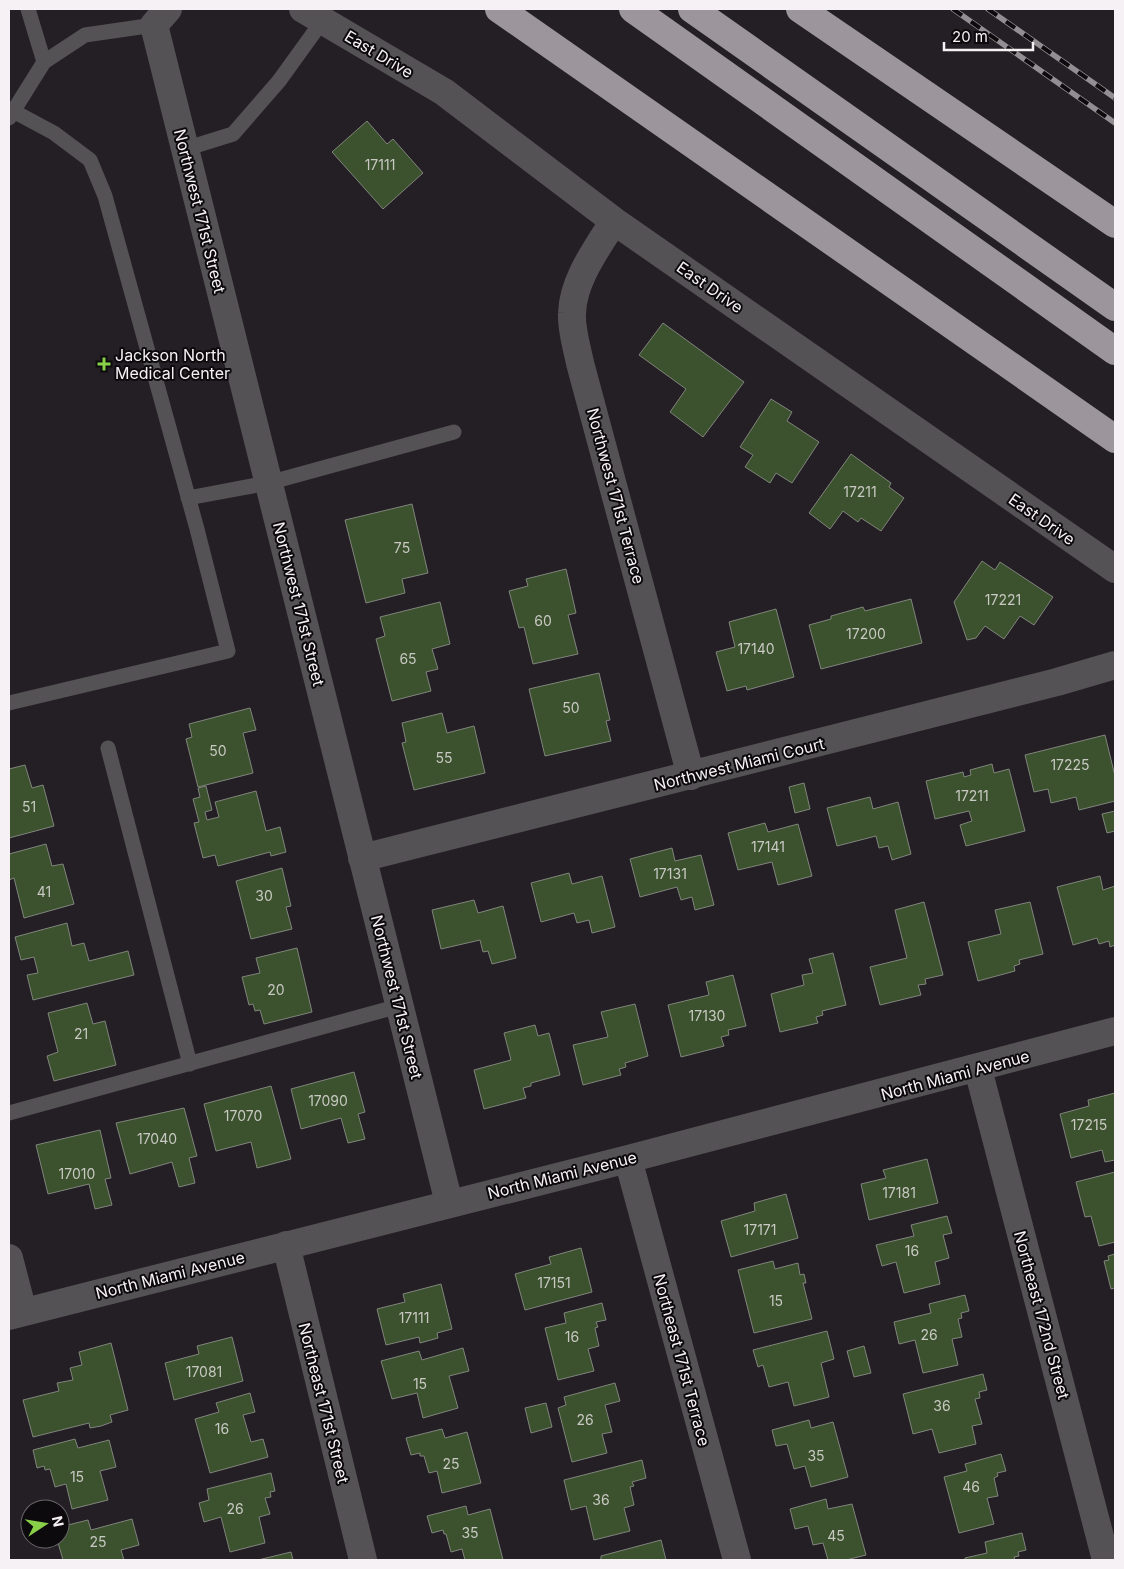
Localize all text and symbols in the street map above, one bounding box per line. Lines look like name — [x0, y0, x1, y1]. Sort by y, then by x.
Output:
scale bar — [944, 20, 1033, 52]
street label: East Drive — [341, 26, 417, 82]
text: 20 m — [952, 27, 988, 46]
street label: Northwest 171st Street — [170, 127, 230, 295]
house number: 17111 — [365, 156, 395, 173]
street label: East Drive — [673, 257, 747, 317]
place label: Jackson North Medical Center — [115, 345, 230, 383]
marker: Jackson North Medical Center — [97, 357, 111, 371]
street label: Northwest 171st Terrace — [583, 406, 649, 586]
house number: 17211 — [843, 483, 877, 500]
street label: East Drive — [1005, 489, 1079, 549]
street label: Northwest 171st Street — [269, 520, 329, 688]
house number: 75 — [394, 539, 410, 556]
house number: 17221 — [985, 591, 1021, 608]
house number: 60 — [534, 612, 552, 629]
house number: 17200 — [846, 625, 886, 642]
house number: 17140 — [737, 640, 775, 657]
house number: 65 — [399, 650, 417, 667]
house number: 50 — [562, 699, 580, 716]
street label: Northwest Miami Court — [652, 733, 826, 795]
house number: 50 — [209, 742, 227, 759]
house number: 55 — [435, 749, 453, 766]
house number: 17225 — [1050, 756, 1090, 773]
house number: 17211 — [955, 787, 989, 804]
house number: 51 — [22, 798, 36, 815]
house number: 17141 — [751, 838, 785, 855]
house number: 17131 — [653, 865, 687, 882]
house number: 41 — [37, 883, 51, 900]
house number: 30 — [255, 887, 273, 904]
street label: Northwest 171st Street — [367, 913, 427, 1081]
house number: 20 — [267, 981, 285, 998]
house number: 17130 — [689, 1007, 725, 1024]
house number: 21 — [74, 1025, 88, 1042]
street label: North Miami Avenue — [879, 1046, 1031, 1104]
house number: 17090 — [308, 1092, 348, 1109]
house number: 17070 — [224, 1107, 262, 1124]
house number: 17215 — [1071, 1116, 1107, 1133]
house number: 17040 — [137, 1130, 177, 1147]
street label: North Miami Avenue — [485, 1147, 639, 1203]
house number: 17010 — [59, 1165, 95, 1182]
house number: 17181 — [882, 1184, 916, 1201]
house number: 17171 — [744, 1221, 776, 1238]
street label: Northeast 172nd Street — [1010, 1229, 1074, 1401]
house number: 16 — [905, 1242, 919, 1259]
street label: North Miami Avenue — [93, 1247, 247, 1303]
street label: Northeast 171st Terrace — [649, 1272, 715, 1448]
house number: 17151 — [537, 1274, 571, 1291]
house number: 15 — [769, 1292, 783, 1309]
house number: 17111 — [399, 1309, 429, 1326]
street label: Northeast 171st Street — [294, 1321, 354, 1485]
house number: 26 — [920, 1326, 938, 1343]
house number: 16 — [565, 1328, 579, 1345]
house number: 17081 — [186, 1363, 222, 1380]
house number: 15 — [413, 1375, 427, 1392]
house number: 36 — [933, 1397, 951, 1414]
house number: 26 — [576, 1411, 594, 1428]
house number: 16 — [215, 1420, 229, 1437]
house number: 35 — [807, 1447, 825, 1464]
house number: 25 — [442, 1455, 460, 1472]
house number: 15 — [70, 1468, 84, 1485]
house number: 46 — [962, 1478, 980, 1495]
house number: 36 — [592, 1491, 610, 1508]
north arrow — [20, 1499, 70, 1549]
house number: 26 — [226, 1500, 244, 1517]
text: N — [49, 1514, 68, 1528]
house number: 35 — [461, 1524, 479, 1541]
house number: 45 — [827, 1527, 845, 1544]
house number: 25 — [89, 1533, 107, 1550]

